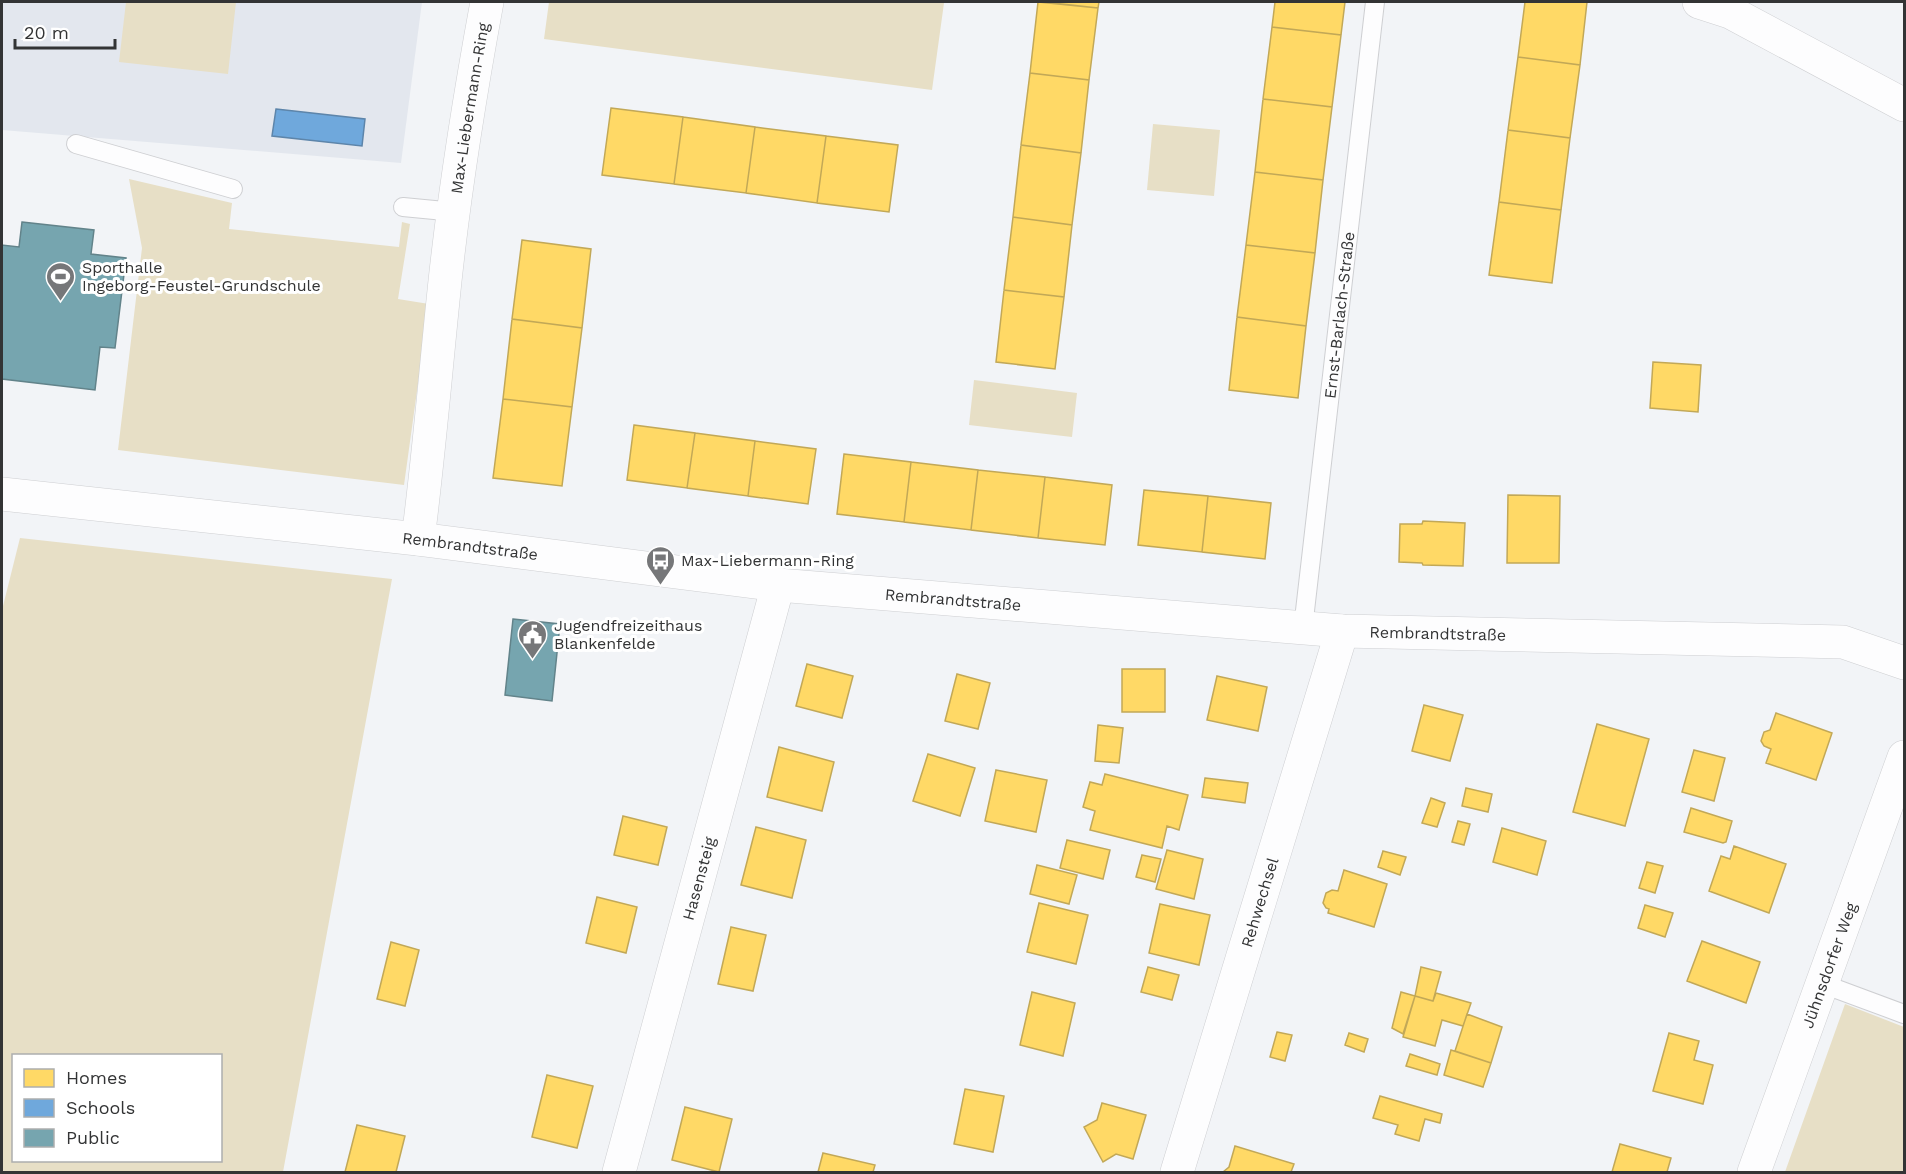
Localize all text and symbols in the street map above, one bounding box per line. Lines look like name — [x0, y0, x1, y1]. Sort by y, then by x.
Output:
scale bar — [15, 12, 116, 50]
street label: Max-Liebermann-Ring — [447, 21, 493, 195]
text: 20 m — [24, 22, 69, 43]
street label: Ernst-Barlach-Straße — [1320, 231, 1359, 400]
place label: Sporthalle Ingeborg-Feustel-Grundschule — [82, 258, 321, 295]
sports icon: Sporthalle Ingeborg-Feustel-Grundschule — [45, 260, 77, 302]
street label: Rembrandtstraße — [401, 528, 539, 564]
bus stop icon: Max-Liebermann-Ring — [644, 544, 676, 586]
place label: Max-Liebermann-Ring — [681, 551, 854, 570]
street label: Rembrandtstraße — [884, 585, 1022, 615]
place label: Jugendfreizeithaus Blankenfelde — [554, 616, 702, 653]
public building icon: Jugendfreizeithaus Blankenfelde — [517, 618, 549, 660]
street label: Rembrandtstraße — [1369, 623, 1506, 645]
street label: Hasensteig — [679, 835, 719, 922]
street label: Rehwechsel — [1237, 855, 1282, 950]
street label: Jühnsdorfer Weg — [1798, 899, 1861, 1031]
legend — [12, 1054, 222, 1162]
text: Homes — [66, 1067, 127, 1088]
text: Schools — [66, 1097, 135, 1118]
text: Public — [66, 1127, 120, 1148]

